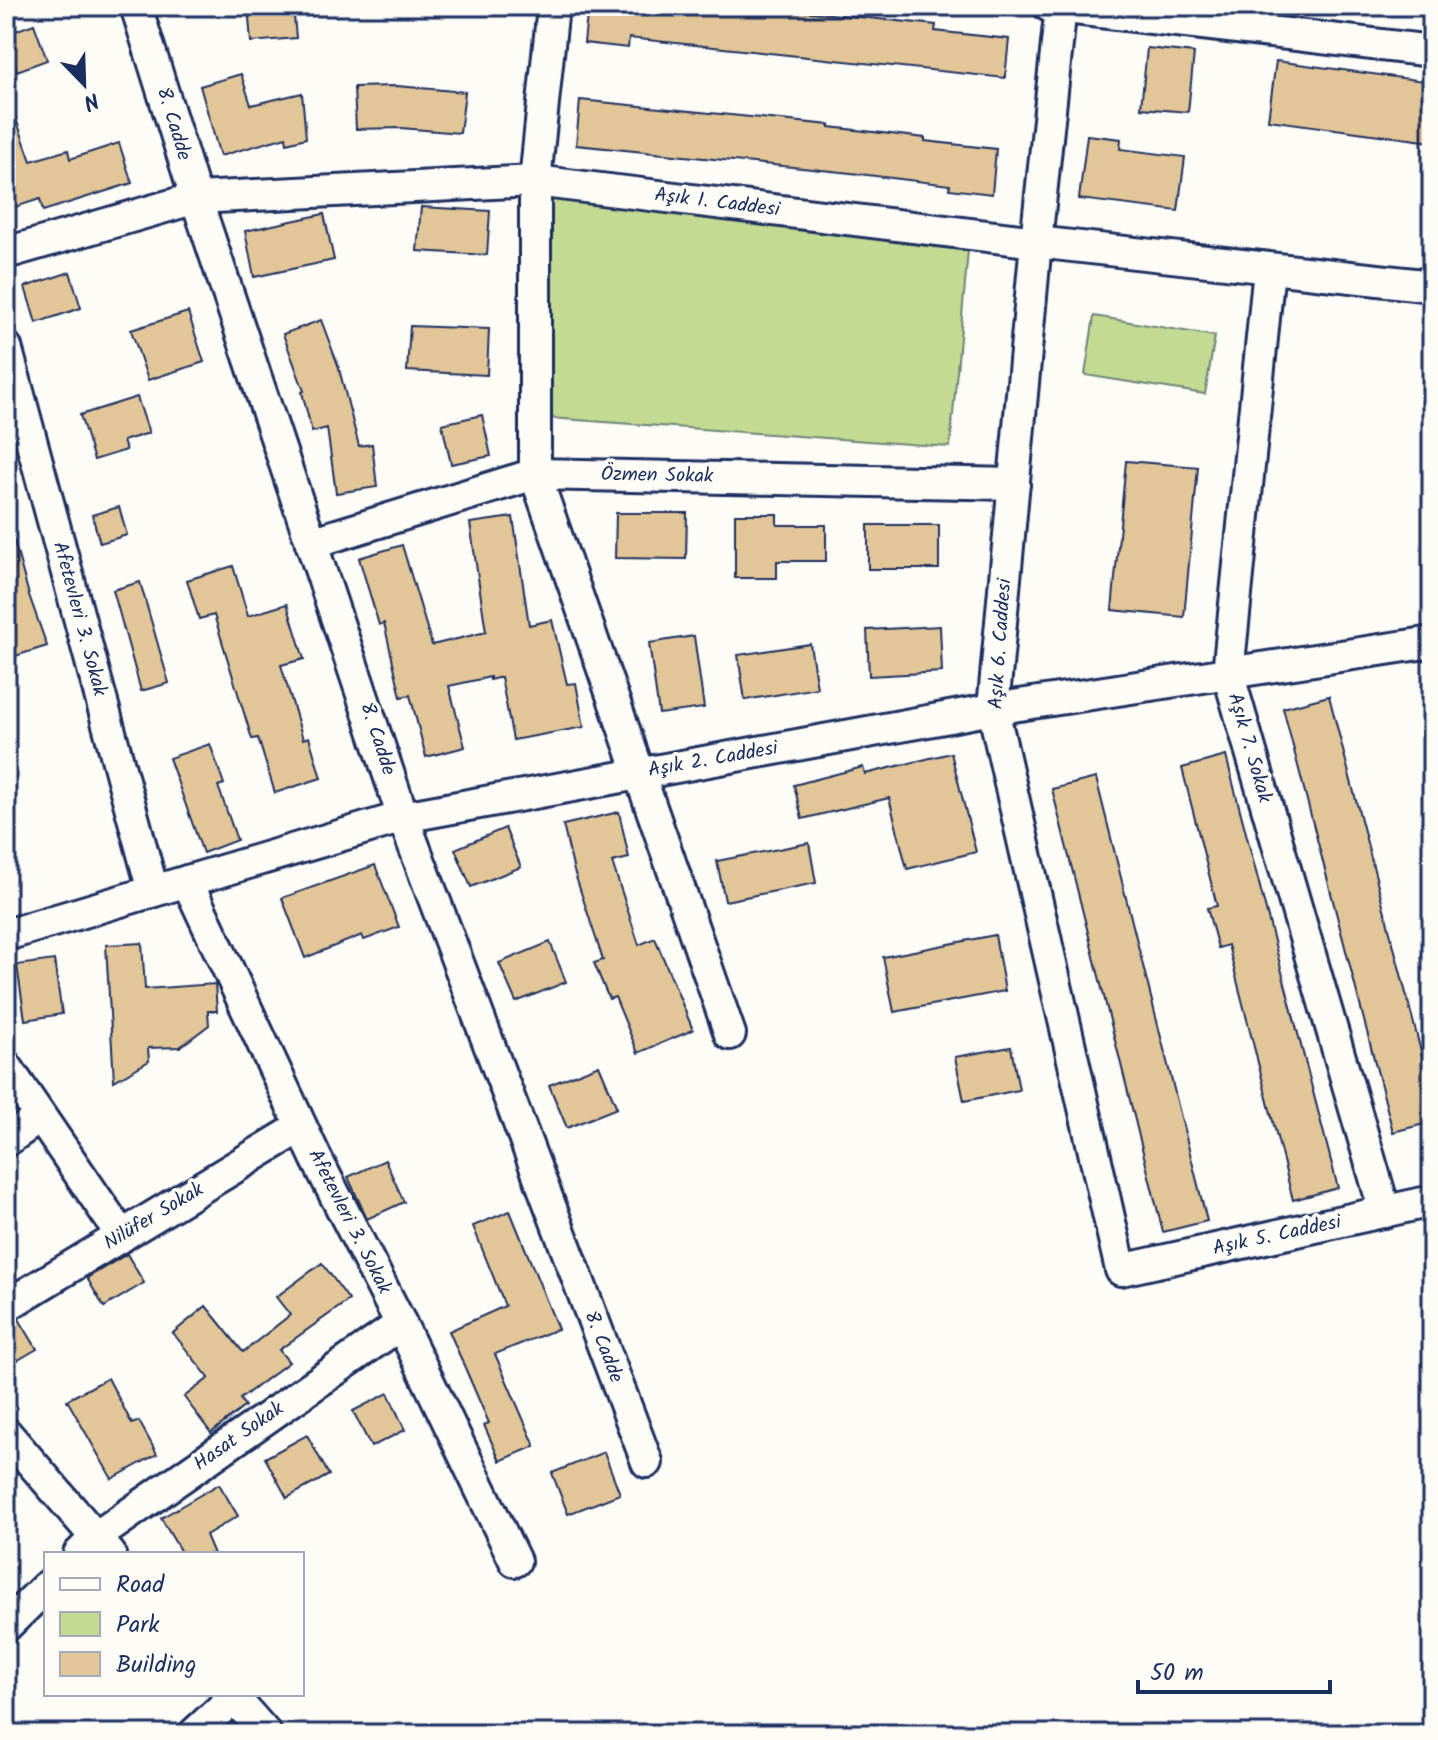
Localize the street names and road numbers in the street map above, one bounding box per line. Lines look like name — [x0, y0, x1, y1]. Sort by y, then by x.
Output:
street label: 8. Cadde — [147, 83, 199, 165]
street label: Aşık 1. Caddesi — [653, 179, 783, 227]
street label: Özmen Sokak — [600, 459, 714, 493]
street label: Afetevleri 3. Sokak — [43, 538, 115, 701]
street label: Aşık 6. Caddesi — [980, 576, 1022, 710]
street label: Aşık 7. Sokak — [1218, 689, 1280, 807]
street label: 8. Cadde — [350, 698, 404, 780]
street label: Aşık 2. Caddesi — [646, 733, 782, 787]
street label: Afetevleri 3. Sokak — [299, 1144, 400, 1301]
street label: Nilüfer Sokak — [98, 1174, 211, 1259]
street label: Aşık 5. Caddesi — [1210, 1207, 1345, 1265]
street label: 8. Cadde — [575, 1306, 631, 1388]
street label: Hasat Sokak — [187, 1394, 291, 1480]

